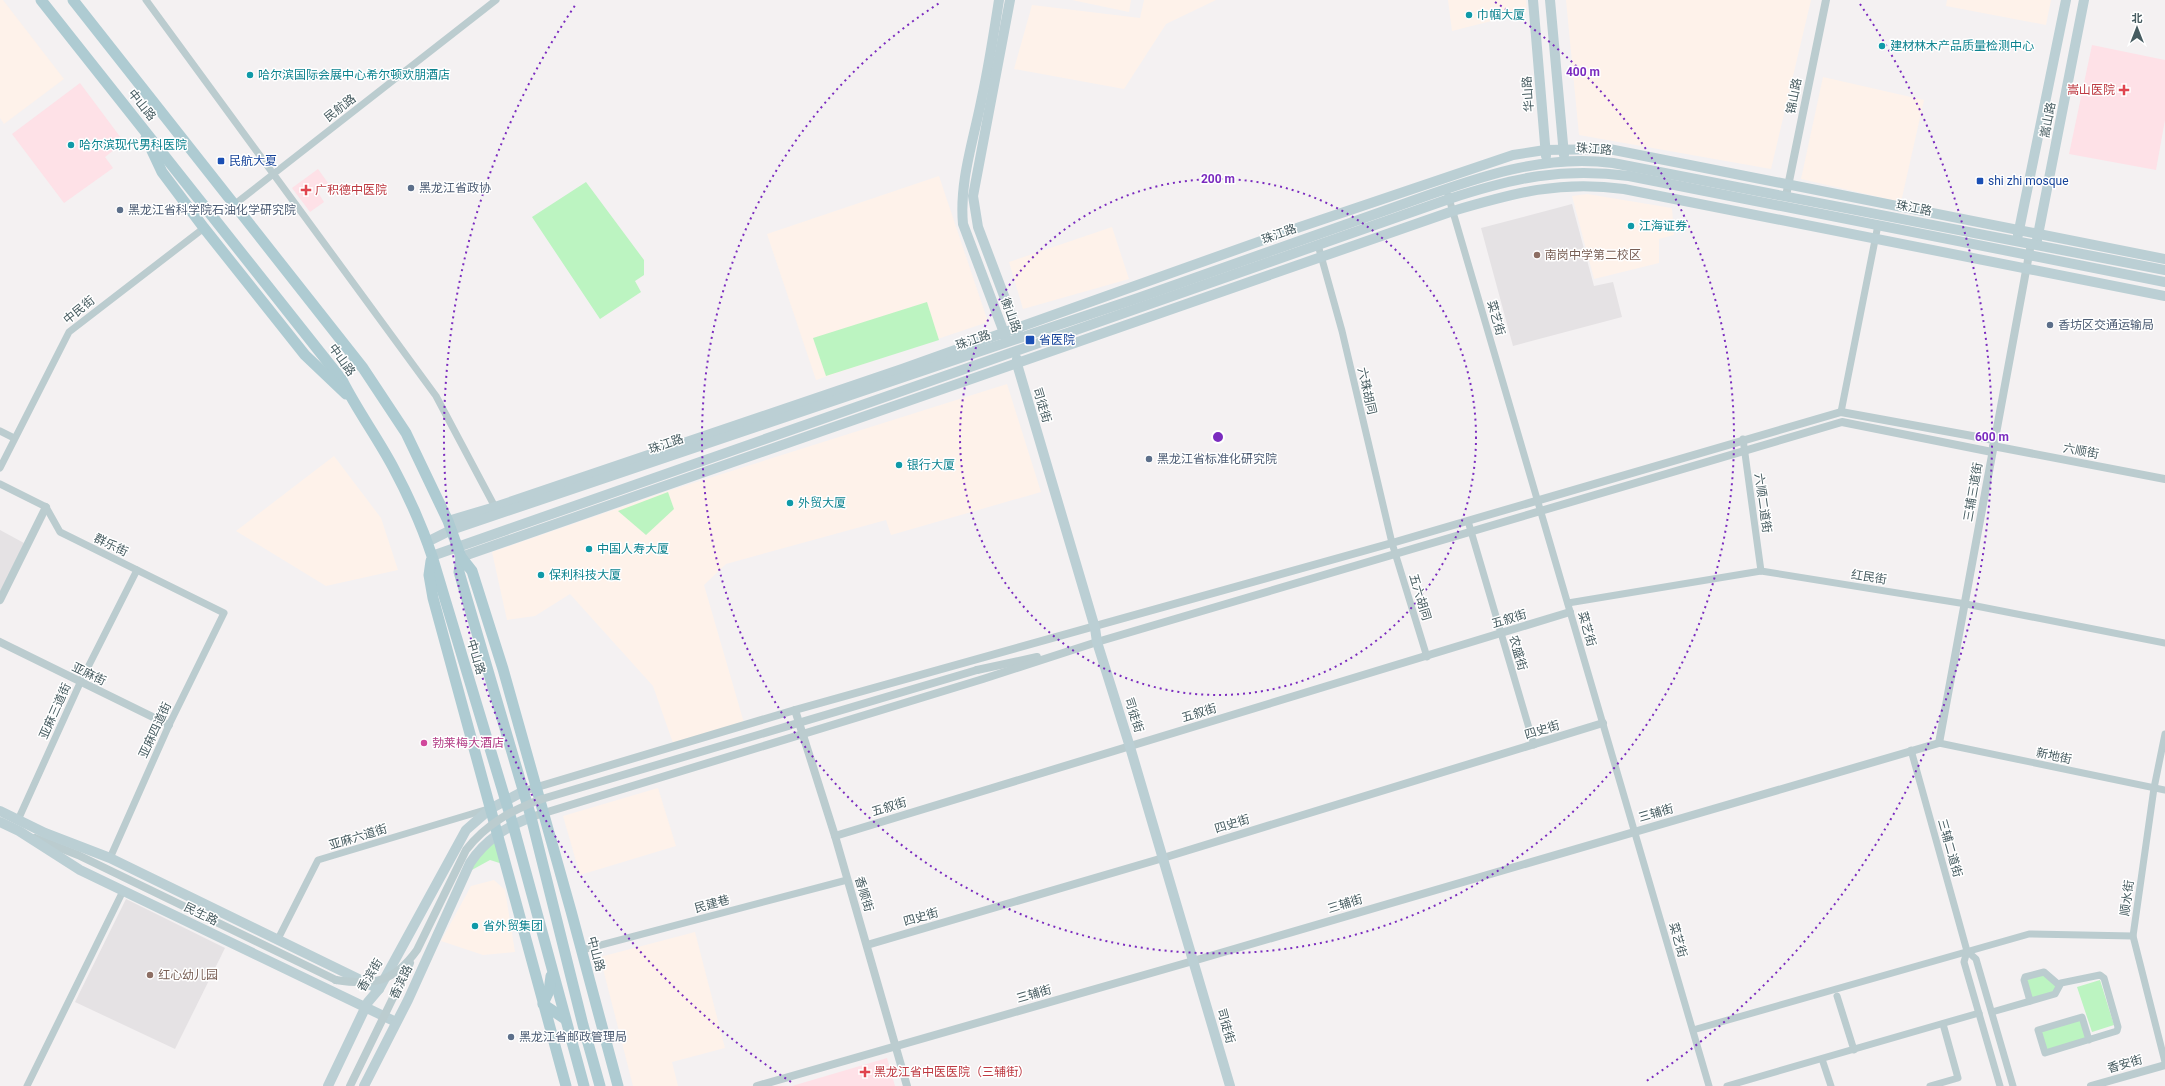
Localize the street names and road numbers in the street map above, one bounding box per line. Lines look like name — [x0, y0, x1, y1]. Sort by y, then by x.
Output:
street label: 华山路 — [1520, 76, 1536, 112]
street label: 锦山路 — [1784, 77, 1804, 115]
street label: 中山路 — [125, 87, 159, 123]
street label: 民航路 — [322, 91, 358, 125]
street label: 嵩山路 — [2038, 101, 2058, 139]
street label: 珠江路 — [1576, 141, 1612, 157]
street label: 珠江路 — [1895, 198, 1933, 218]
street label: 珠江路 — [1260, 221, 1298, 247]
street label: 中民街 — [61, 293, 97, 327]
street label: 衡山路 — [998, 296, 1024, 334]
street label: 菜艺街 — [1484, 299, 1508, 337]
street label: 珠江路 — [954, 328, 992, 352]
street label: 中山路 — [326, 341, 358, 379]
street label: 六珠胡同 — [1355, 366, 1379, 416]
street label: 司徒街 — [1030, 386, 1054, 424]
street label: 珠江路 — [647, 432, 685, 456]
street label: 六顺街 — [2062, 441, 2100, 461]
street label: 三辅三道街 — [1961, 461, 1985, 523]
street label: 六顺二道街 — [1752, 472, 1774, 534]
street label: 群乐街 — [92, 531, 130, 559]
street label: 红民街 — [1850, 567, 1888, 587]
street label: 五六胡同 — [1406, 572, 1434, 622]
street label: 五叙街 — [1490, 607, 1528, 631]
street label: 菜艺街 — [1575, 610, 1599, 648]
street label: 农盛街 — [1506, 634, 1530, 672]
street label: 中山路 — [464, 638, 488, 676]
street label: 亚麻街 — [70, 660, 108, 688]
street label: 亚麻三道街 — [36, 681, 74, 741]
street label: 司徒街 — [1122, 696, 1146, 734]
street label: 亚麻四道街 — [136, 700, 174, 760]
street label: 五叙街 — [1180, 701, 1218, 725]
street label: 四史街 — [1523, 718, 1561, 742]
street label: 新地街 — [2035, 745, 2073, 767]
street label: 五叙街 — [870, 795, 908, 819]
street label: 三辅街 — [1637, 801, 1675, 825]
street label: 四史街 — [1213, 812, 1251, 836]
street label: 三辅二道街 — [1935, 817, 1965, 879]
street label: 亚麻六道街 — [327, 822, 389, 852]
street label: 香顺街 — [852, 875, 876, 913]
street label: 顺水街 — [2118, 879, 2136, 917]
street label: 三辅街 — [1326, 892, 1364, 916]
street label: 民建巷 — [693, 893, 731, 915]
street label: 民生路 — [182, 900, 220, 928]
street label: 四史街 — [902, 905, 940, 929]
street label: 菜艺街 — [1666, 921, 1690, 959]
street label: 中山路 — [585, 935, 607, 973]
street label: 香滨街 — [355, 956, 385, 994]
street label: 香滨路 — [387, 963, 415, 1001]
street label: 三辅街 — [1015, 982, 1053, 1006]
street label: 司徒街 — [1214, 1007, 1238, 1045]
street label: 香安街 — [2106, 1052, 2144, 1076]

